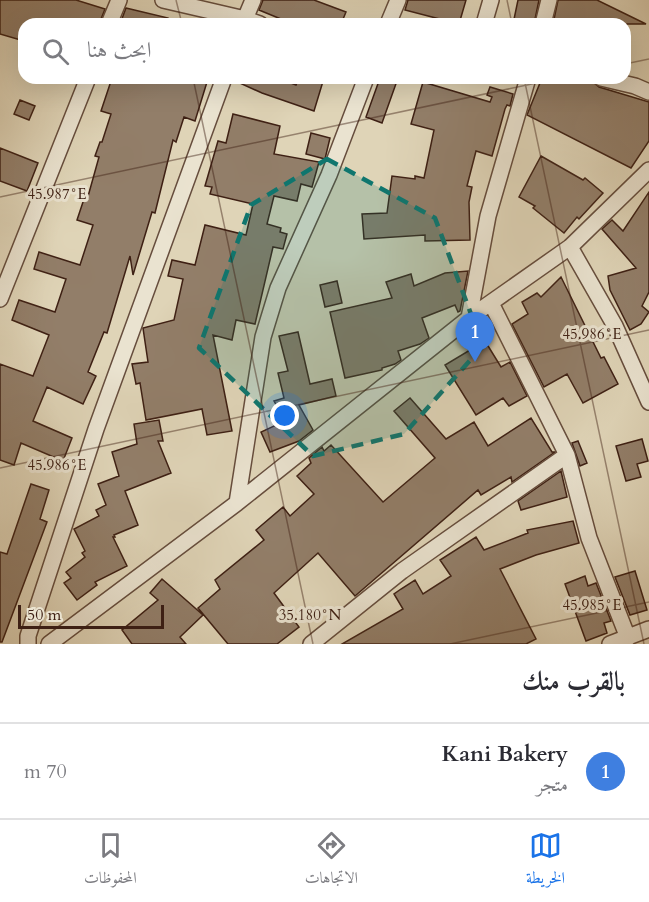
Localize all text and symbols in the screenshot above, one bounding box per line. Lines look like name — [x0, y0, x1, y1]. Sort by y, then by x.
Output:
search box — [18, 18, 631, 84]
icon: search — [39, 35, 72, 68]
text: ابحث هنا — [87, 35, 152, 65]
text: 45.987°E — [27, 184, 87, 204]
pin: 1 — [456, 312, 494, 362]
text: 45.986°E — [562, 324, 622, 344]
your location — [270, 401, 299, 430]
text: 45.986°E — [27, 455, 87, 475]
text: 45.985°E — [562, 595, 622, 615]
scale bar — [18, 602, 164, 630]
text: 50 m — [27, 604, 61, 626]
text: 35.180°N — [279, 605, 342, 625]
text: بالقرب منك — [522, 664, 625, 699]
text: Kani Bakery — [441, 739, 568, 769]
text: 70 m — [24, 758, 67, 785]
text: 1 — [600, 758, 611, 785]
text: متجر — [536, 771, 568, 798]
tab: المحفوظات — [84, 829, 137, 893]
tab: الاتجاهات — [305, 829, 358, 893]
tab: الخريطة — [526, 829, 565, 893]

